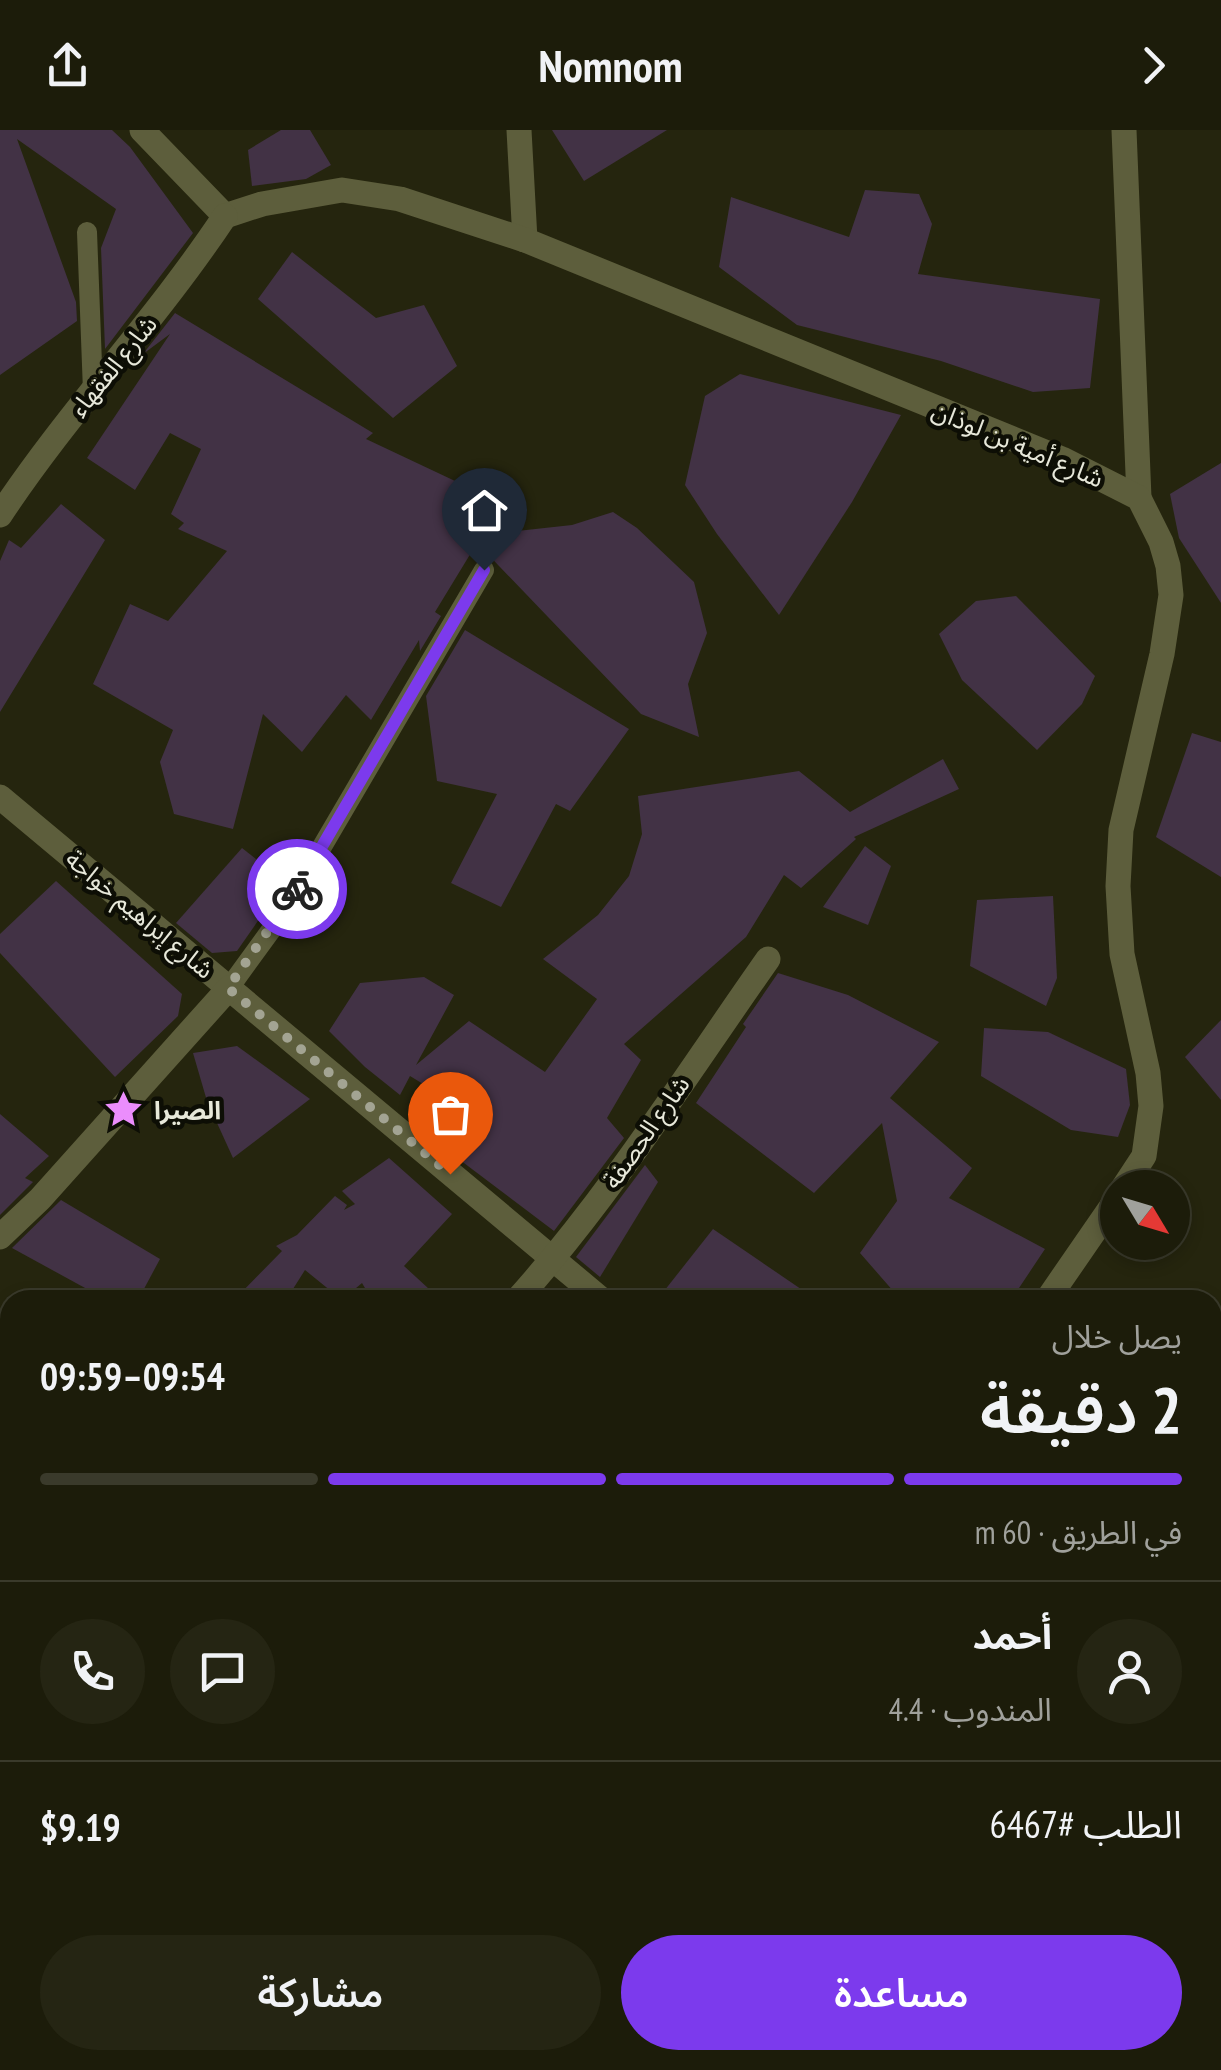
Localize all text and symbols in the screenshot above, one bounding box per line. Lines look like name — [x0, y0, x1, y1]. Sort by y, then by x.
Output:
text: Nomnom — [538, 36, 683, 94]
icon: share — [40, 38, 95, 93]
icon: forward — [1126, 38, 1181, 93]
street label: شارع الفقهاء — [62, 309, 166, 425]
street label: شارع أمية بن لوذان — [926, 393, 1109, 497]
pin — [442, 468, 527, 571]
icon: home — [457, 483, 512, 538]
courier — [247, 839, 347, 939]
street label: شارع إبراهيم خواجة — [57, 843, 221, 989]
icon: bike — [270, 862, 325, 917]
street label: شارع الحصفة — [595, 1069, 699, 1196]
pin — [408, 1072, 493, 1175]
icon: bag — [423, 1087, 478, 1142]
place icon: الصيرا — [103, 1089, 145, 1131]
place label: الصيرا — [154, 1094, 221, 1126]
north arrow — [1100, 1170, 1190, 1260]
map controls — [1100, 1170, 1190, 1260]
text: يصل خلال — [1052, 1315, 1182, 1357]
text: 09:54–09:59 — [40, 1351, 225, 1400]
text: 2 دقيقة — [980, 1367, 1182, 1451]
text: في الطريق · 60 m — [975, 1511, 1182, 1553]
text: أحمد — [972, 1610, 1052, 1659]
button: phone — [40, 1619, 145, 1724]
button: chat — [170, 1619, 275, 1724]
button: person — [1077, 1619, 1182, 1724]
text: المندوب · 4.4 — [889, 1688, 1052, 1730]
text: الطلب #6467 — [990, 1799, 1182, 1848]
text: $9.19 — [40, 1802, 121, 1851]
button: مشاركة — [40, 1935, 601, 2050]
button: مساعدة — [621, 1935, 1182, 2050]

